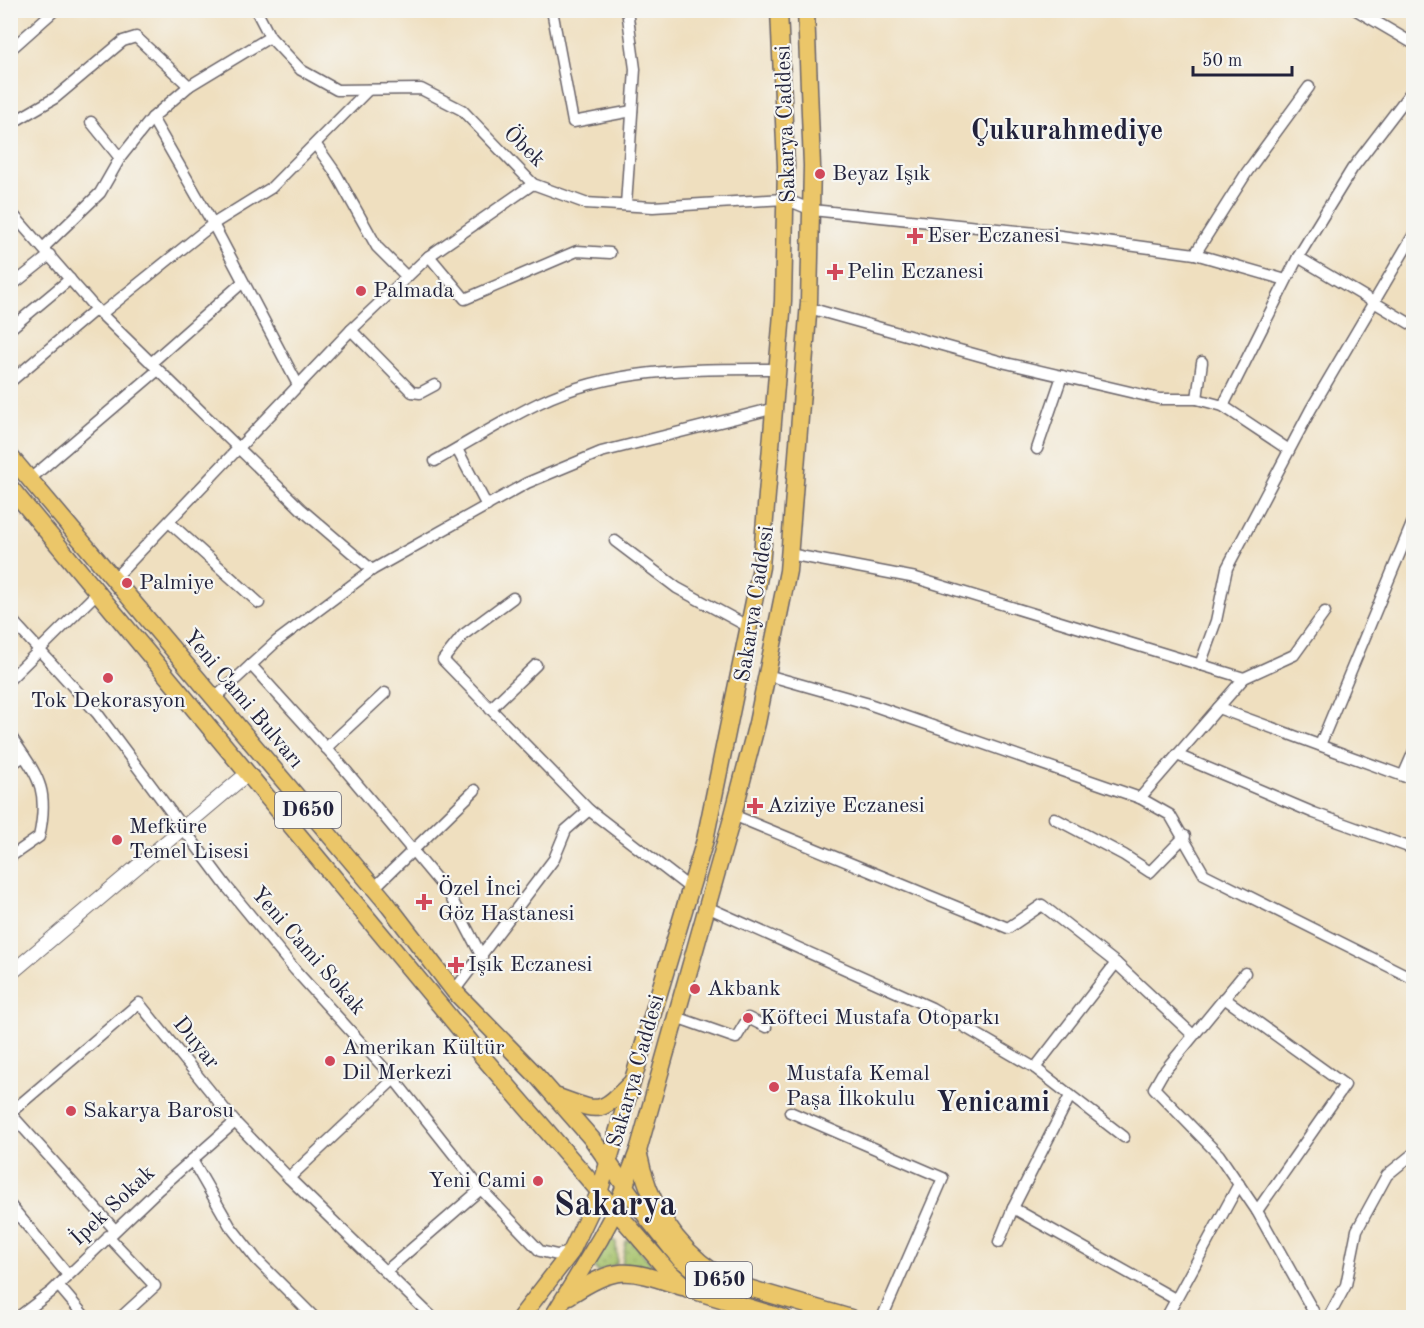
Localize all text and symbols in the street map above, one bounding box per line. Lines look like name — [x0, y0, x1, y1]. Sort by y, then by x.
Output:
scale bar — [1193, 39, 1292, 77]
street label: Sakarya Caddesi — [772, 45, 800, 203]
text: 50 m — [1202, 52, 1242, 70]
district label: Çukurahmediye — [971, 118, 1163, 146]
street label: Öbek — [499, 120, 551, 172]
place label: Beyaz Işık — [832, 163, 931, 185]
marker: Beyaz Işık — [813, 167, 827, 181]
place label: Eser Eczanesi — [927, 225, 1060, 247]
marker: Eser Eczanesi — [908, 229, 922, 243]
place label: Pelin Eczanesi — [847, 261, 984, 283]
marker: Pelin Eczanesi — [828, 265, 842, 279]
place label: Palmada — [373, 280, 455, 302]
marker: Palmada — [354, 284, 368, 298]
street label: Sakarya Caddesi — [732, 524, 778, 684]
place label: Palmiye — [139, 572, 214, 594]
marker: Palmiye — [120, 576, 134, 590]
street label: Yeni Cami Bulvarı — [179, 626, 307, 773]
marker: Tok Dekorasyon — [101, 671, 115, 685]
place label: Tok Dekorasyon — [30, 690, 186, 712]
road number: D650 — [275, 792, 341, 828]
place label: Aziziye Eczanesi — [767, 795, 925, 817]
marker: Aziziye Eczanesi — [748, 799, 762, 813]
place label: Mefküre Temel Lisesi — [129, 816, 249, 863]
marker: Mefküre Temel Lisesi — [110, 833, 124, 847]
place label: Özel İnci Göz Hastanesi — [438, 875, 574, 925]
street label: Yeni Cami Sokak — [247, 883, 369, 1019]
marker: Özel İnci Göz Hastanesi — [415, 893, 433, 911]
place label: Işık Eczanesi — [468, 954, 593, 976]
marker: Işık Eczanesi — [449, 958, 463, 972]
place label: Akbank — [707, 978, 781, 1000]
marker: Akbank — [688, 982, 702, 996]
street label: Sakarya Caddesi — [604, 992, 668, 1150]
place label: Köfteci Mustafa Otoparkı — [760, 1007, 1000, 1029]
marker: Köfteci Mustafa Otoparkı — [741, 1011, 755, 1025]
street label: Duyar — [169, 1013, 223, 1073]
place label: Amerikan Kültür Dil Merkezi — [342, 1037, 505, 1084]
marker: Amerikan Kültür Dil Merkezi — [323, 1054, 337, 1068]
place label: Mustafa Kemal Paşa İlkokulu — [786, 1063, 930, 1110]
marker: Mustafa Kemal Paşa İlkokulu — [767, 1080, 781, 1094]
district label: Yenicami — [936, 1090, 1050, 1118]
place label: Sakarya Barosu — [83, 1100, 234, 1122]
marker: Sakarya Barosu — [64, 1104, 78, 1118]
street label: İpek Sokak — [65, 1160, 159, 1250]
place label: Yeni Cami — [428, 1170, 526, 1192]
marker: Yeni Cami — [531, 1174, 545, 1188]
district label: Sakarya — [553, 1189, 677, 1223]
road number: D650 — [686, 1262, 752, 1298]

